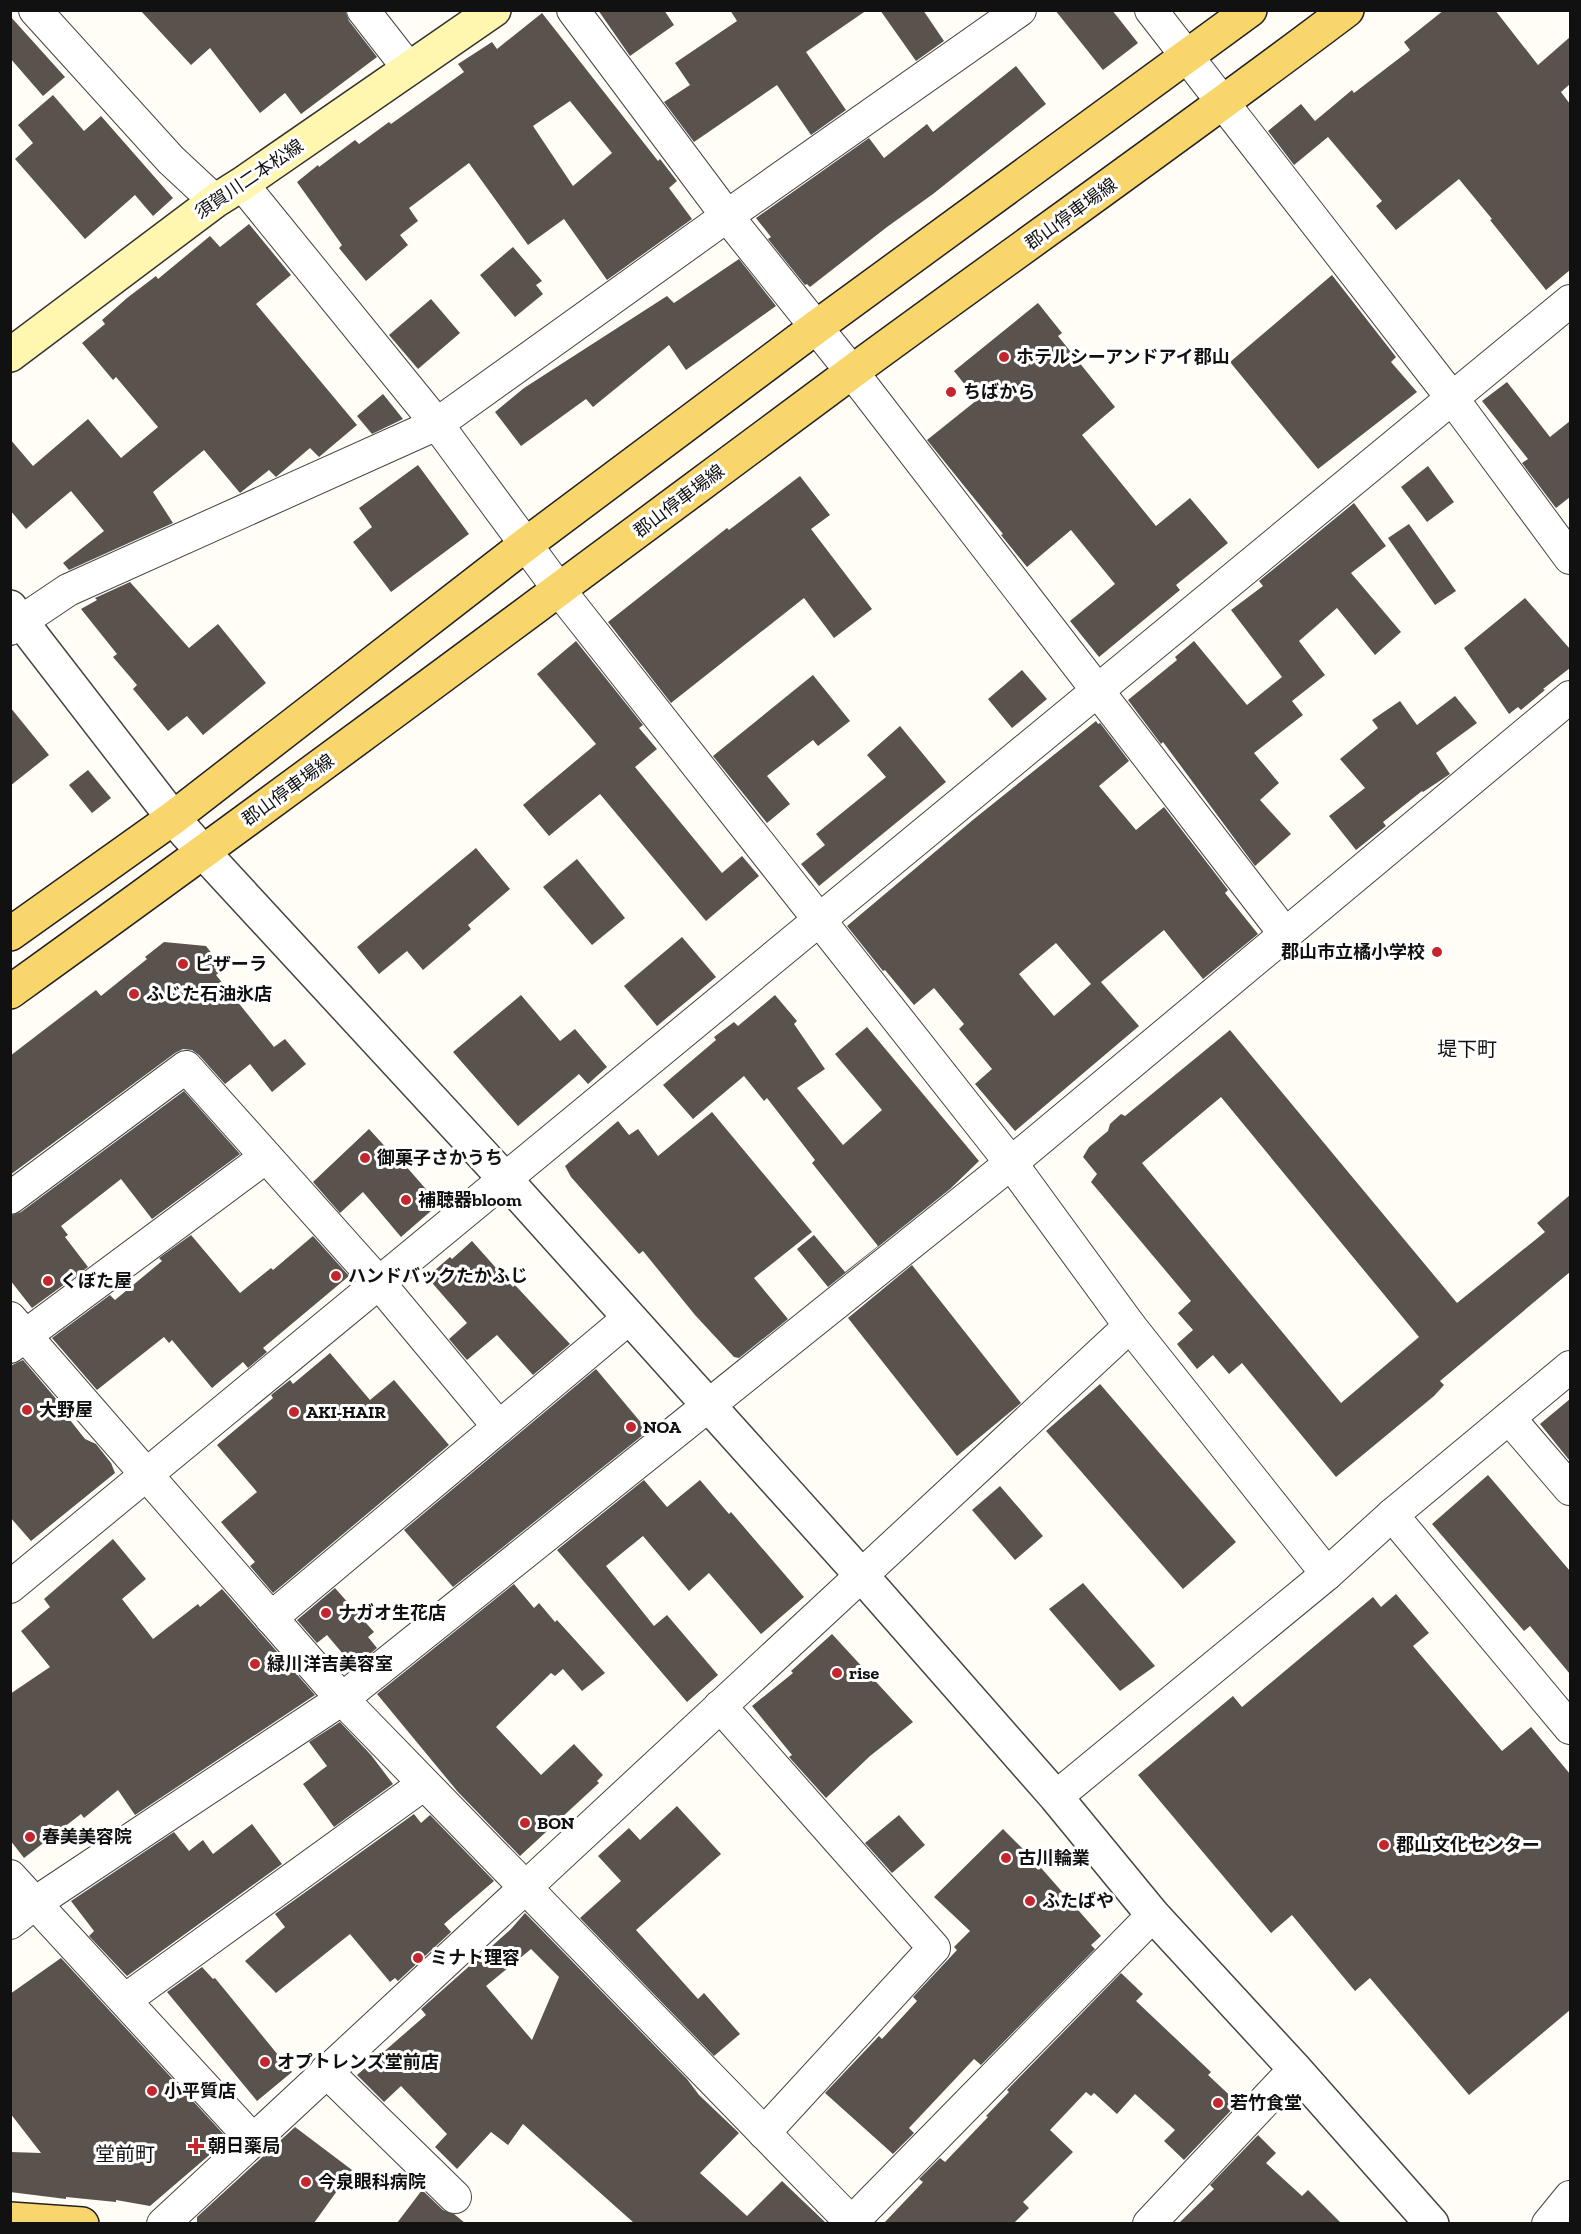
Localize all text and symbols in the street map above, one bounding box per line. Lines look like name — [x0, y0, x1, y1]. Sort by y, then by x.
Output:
street label: 須賀川二本松線 — [191, 135, 307, 223]
street label: 郡山停車場線 — [1021, 173, 1121, 255]
place label: ホテルシーアンドアイ郡山 — [1016, 346, 1230, 368]
marker: ホテルシーアンドアイ郡山 — [997, 350, 1011, 364]
place label: ちばから — [963, 381, 1035, 403]
marker: ちばから — [944, 385, 958, 399]
street label: 郡山停車場線 — [629, 460, 729, 542]
street label: 郡山停車場線 — [238, 749, 338, 831]
place label: 郡山市立橘小学校 — [1281, 941, 1425, 963]
marker: 郡山市立橘小学校 — [1430, 945, 1444, 959]
place label: ピザーラ — [195, 953, 267, 975]
marker: ピザーラ — [176, 957, 190, 971]
place label: ふじた石油氷店 — [146, 983, 272, 1005]
marker: ふじた石油氷店 — [127, 987, 141, 1001]
district label: 堤下町 — [1437, 1037, 1497, 1061]
place label: 御菓子さかうち — [376, 1147, 503, 1169]
marker: 御菓子さかうち — [358, 1151, 372, 1165]
place label: 補聴器bloom — [418, 1189, 522, 1211]
marker: 補聴器bloom — [399, 1193, 413, 1207]
place label: ハンドバックたかふじ — [348, 1265, 528, 1287]
marker: ハンドバックたかふじ — [329, 1269, 343, 1283]
place label: くぼた屋 — [60, 1270, 132, 1292]
marker: くぼた屋 — [41, 1274, 55, 1288]
place label: 大野屋 — [39, 1399, 93, 1421]
place label: AKI-HAIR — [306, 1401, 386, 1423]
marker: 大野屋 — [20, 1403, 34, 1417]
marker: AKI-HAIR — [287, 1405, 301, 1419]
place label: NOA — [643, 1416, 682, 1438]
marker: NOA — [624, 1420, 638, 1434]
place label: ナガオ生花店 — [338, 1602, 446, 1624]
marker: ナガオ生花店 — [319, 1606, 333, 1620]
place label: 緑川洋吉美容室 — [267, 1653, 393, 1675]
marker: 緑川洋吉美容室 — [248, 1657, 262, 1671]
place label: rise — [849, 1662, 880, 1684]
marker: rise — [830, 1666, 844, 1680]
place label: BON — [537, 1812, 575, 1834]
marker: BON — [518, 1816, 532, 1830]
place label: 春美美容院 — [42, 1826, 132, 1848]
marker: 春美美容院 — [23, 1830, 37, 1844]
place label: 郡山文化センター — [1396, 1834, 1540, 1856]
marker: 郡山文化センター — [1377, 1838, 1391, 1852]
place label: 古川輪業 — [1018, 1847, 1090, 1869]
marker: 古川輪業 — [999, 1851, 1013, 1865]
place label: ふたばや — [1042, 1890, 1114, 1912]
marker: ふたばや — [1023, 1894, 1037, 1908]
place label: ミナト理容 — [430, 1947, 520, 1969]
marker: ミナト理容 — [411, 1951, 425, 1965]
place label: オプトレンズ堂前店 — [277, 2051, 439, 2073]
marker: オプトレンズ堂前店 — [258, 2055, 272, 2069]
place label: 小平質店 — [164, 2080, 236, 2102]
marker: 小平質店 — [145, 2084, 159, 2098]
place label: 若竹食堂 — [1230, 2092, 1302, 2114]
marker: 若竹食堂 — [1211, 2096, 1225, 2110]
place label: 朝日薬局 — [208, 2135, 280, 2157]
marker: 朝日薬局 — [189, 2139, 203, 2153]
district label: 堂前町 — [95, 2142, 155, 2166]
place label: 今泉眼科病院 — [318, 2171, 426, 2193]
marker: 今泉眼科病院 — [299, 2175, 313, 2189]

